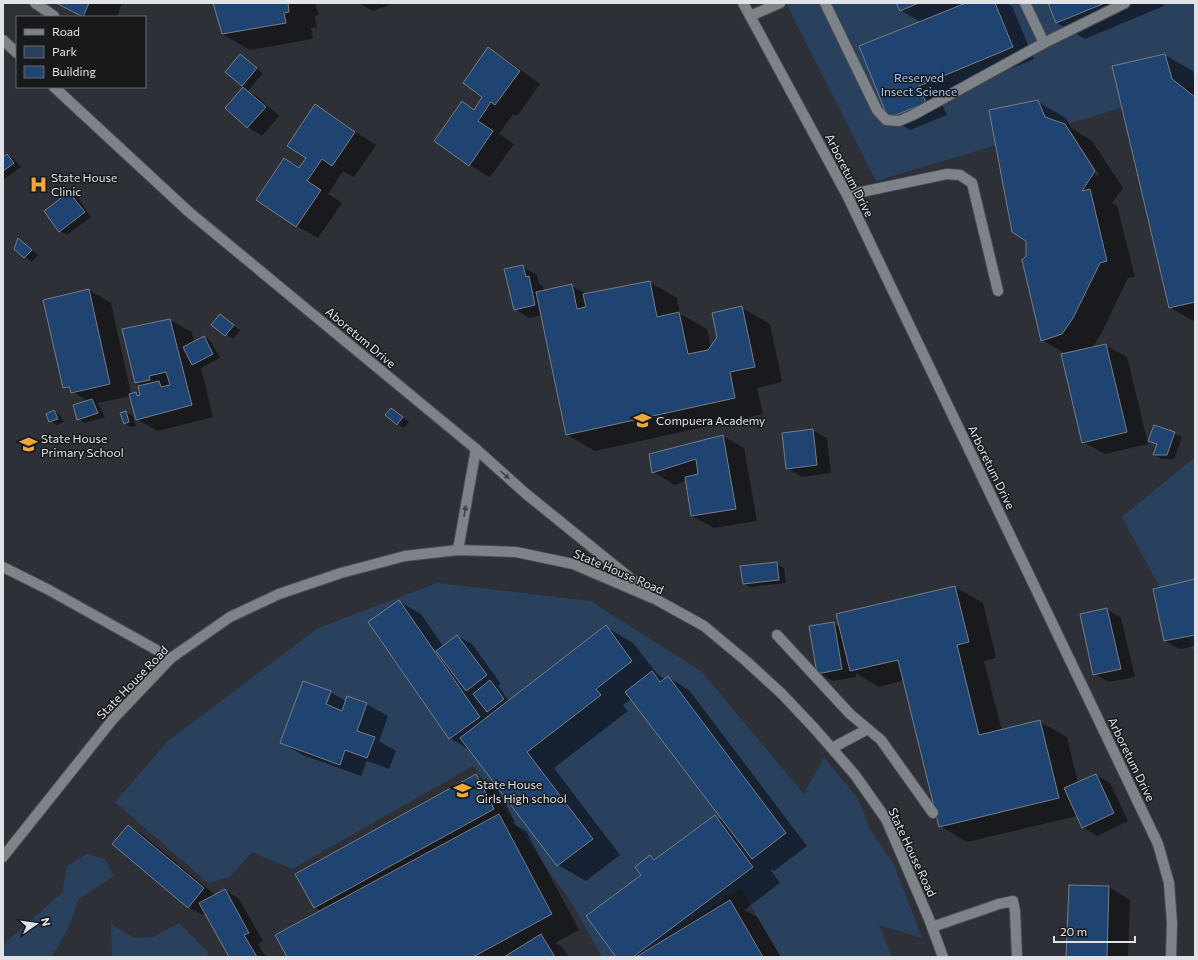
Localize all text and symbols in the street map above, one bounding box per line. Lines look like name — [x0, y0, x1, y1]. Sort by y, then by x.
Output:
legend — [16, 16, 146, 88]
text: Road — [52, 24, 80, 38]
text: Park — [52, 44, 78, 58]
text: Building — [52, 64, 96, 78]
park label: Reserved Insect Science — [881, 70, 957, 98]
street label: Arboretum Drive — [823, 131, 877, 219]
place label: State House Clinic — [51, 170, 117, 198]
hospital icon: State House Clinic — [28, 174, 48, 194]
street label: Aboretum Drive — [323, 304, 399, 370]
school or university icon: Compuera Academy — [633, 410, 653, 430]
place label: Compuera Academy — [656, 413, 765, 427]
street label: Arboretum Drive — [966, 423, 1018, 511]
place label: State House Primary School — [41, 431, 124, 459]
school or university icon: State House Primary School — [18, 435, 38, 455]
one-way arrow — [500, 471, 510, 480]
one-way arrow — [462, 505, 468, 517]
street label: State House Road — [572, 546, 666, 596]
street label: State House Road — [93, 642, 171, 722]
street label: Arboretum Drive — [1106, 715, 1158, 803]
place label: State House Girls High school — [476, 777, 567, 805]
school or university icon: State House Girls High school — [453, 781, 473, 801]
street label: State House Road — [886, 805, 940, 899]
north arrow — [16, 904, 56, 944]
text: N — [39, 916, 53, 927]
scale bar — [1054, 918, 1135, 944]
text: 20 m — [1060, 924, 1087, 938]

